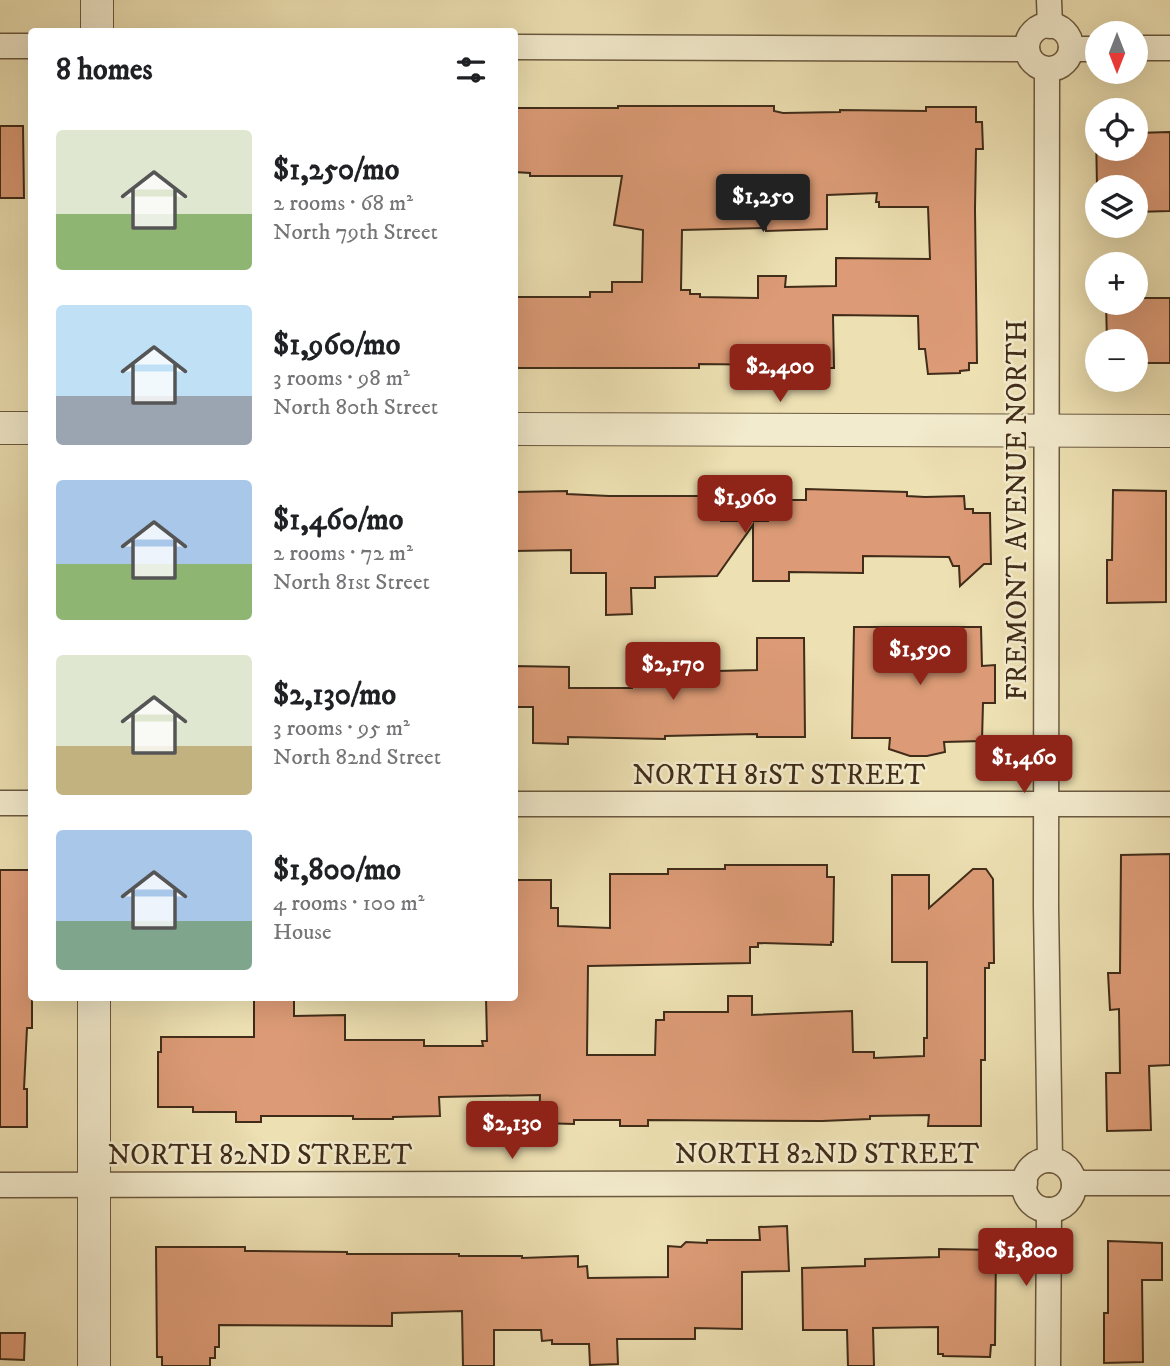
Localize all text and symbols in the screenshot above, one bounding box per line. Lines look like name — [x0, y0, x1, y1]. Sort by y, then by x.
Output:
north arrow — [1085, 21, 1148, 84]
map controls — [1085, 21, 1148, 392]
icon: filters — [452, 51, 490, 89]
text: 8 homes — [56, 52, 153, 89]
button: locate — [1085, 98, 1148, 161]
text: $1,250/mo — [273, 152, 399, 189]
icon: home — [112, 158, 196, 242]
pin: $1,250 — [706, 174, 820, 234]
button: layers — [1085, 175, 1148, 238]
text: $1,250 — [732, 182, 794, 211]
text: 2 rooms · 68 m² — [273, 189, 413, 218]
text: North 79th Street — [273, 218, 438, 247]
button: + — [1085, 252, 1148, 315]
street label: FREMONT AVENUE NORTH — [1000, 319, 1035, 701]
text: $1,960/mo — [273, 327, 400, 364]
button: − — [1085, 329, 1148, 392]
icon: home — [112, 333, 196, 417]
pin: $2,400 — [723, 344, 837, 404]
text: $2,400 — [746, 352, 814, 381]
text: 3 rooms · 98 m² — [273, 364, 410, 393]
text: North 80th Street — [273, 393, 438, 422]
pin: $1,960 — [688, 476, 802, 535]
text: $1,960 — [713, 483, 777, 512]
text: $1,460/mo — [273, 502, 403, 539]
icon: home — [112, 508, 196, 592]
text: 2 rooms · 72 m² — [273, 539, 413, 568]
text: North 81st Street — [273, 568, 430, 597]
pin: $1,590 — [863, 628, 977, 687]
text: $1,590 — [889, 635, 951, 664]
pin: $2,170 — [616, 642, 730, 702]
text: $2,170 — [641, 650, 705, 679]
text: $2,130/mo — [273, 677, 396, 714]
icon: home — [112, 683, 196, 767]
text: 3 rooms · 95 m² — [273, 714, 410, 743]
pin: $1,460 — [967, 736, 1081, 795]
text: North 82nd Street — [273, 743, 441, 772]
text: $1,460 — [991, 743, 1057, 772]
street label: NORTH 81ST STREET — [632, 758, 926, 793]
text: $1,800/mo — [273, 852, 401, 889]
icon: home — [112, 858, 196, 942]
text: 4 rooms · 100 m² — [273, 889, 425, 918]
text: House — [273, 918, 331, 947]
pin: $2,130 — [455, 1102, 569, 1161]
text: $2,130 — [482, 1109, 542, 1138]
street label: NORTH 82ND STREET — [675, 1137, 979, 1172]
street label: NORTH 82ND STREET — [108, 1138, 412, 1173]
pin: $1,800 — [969, 1228, 1083, 1288]
text: $1,800 — [994, 1236, 1058, 1265]

